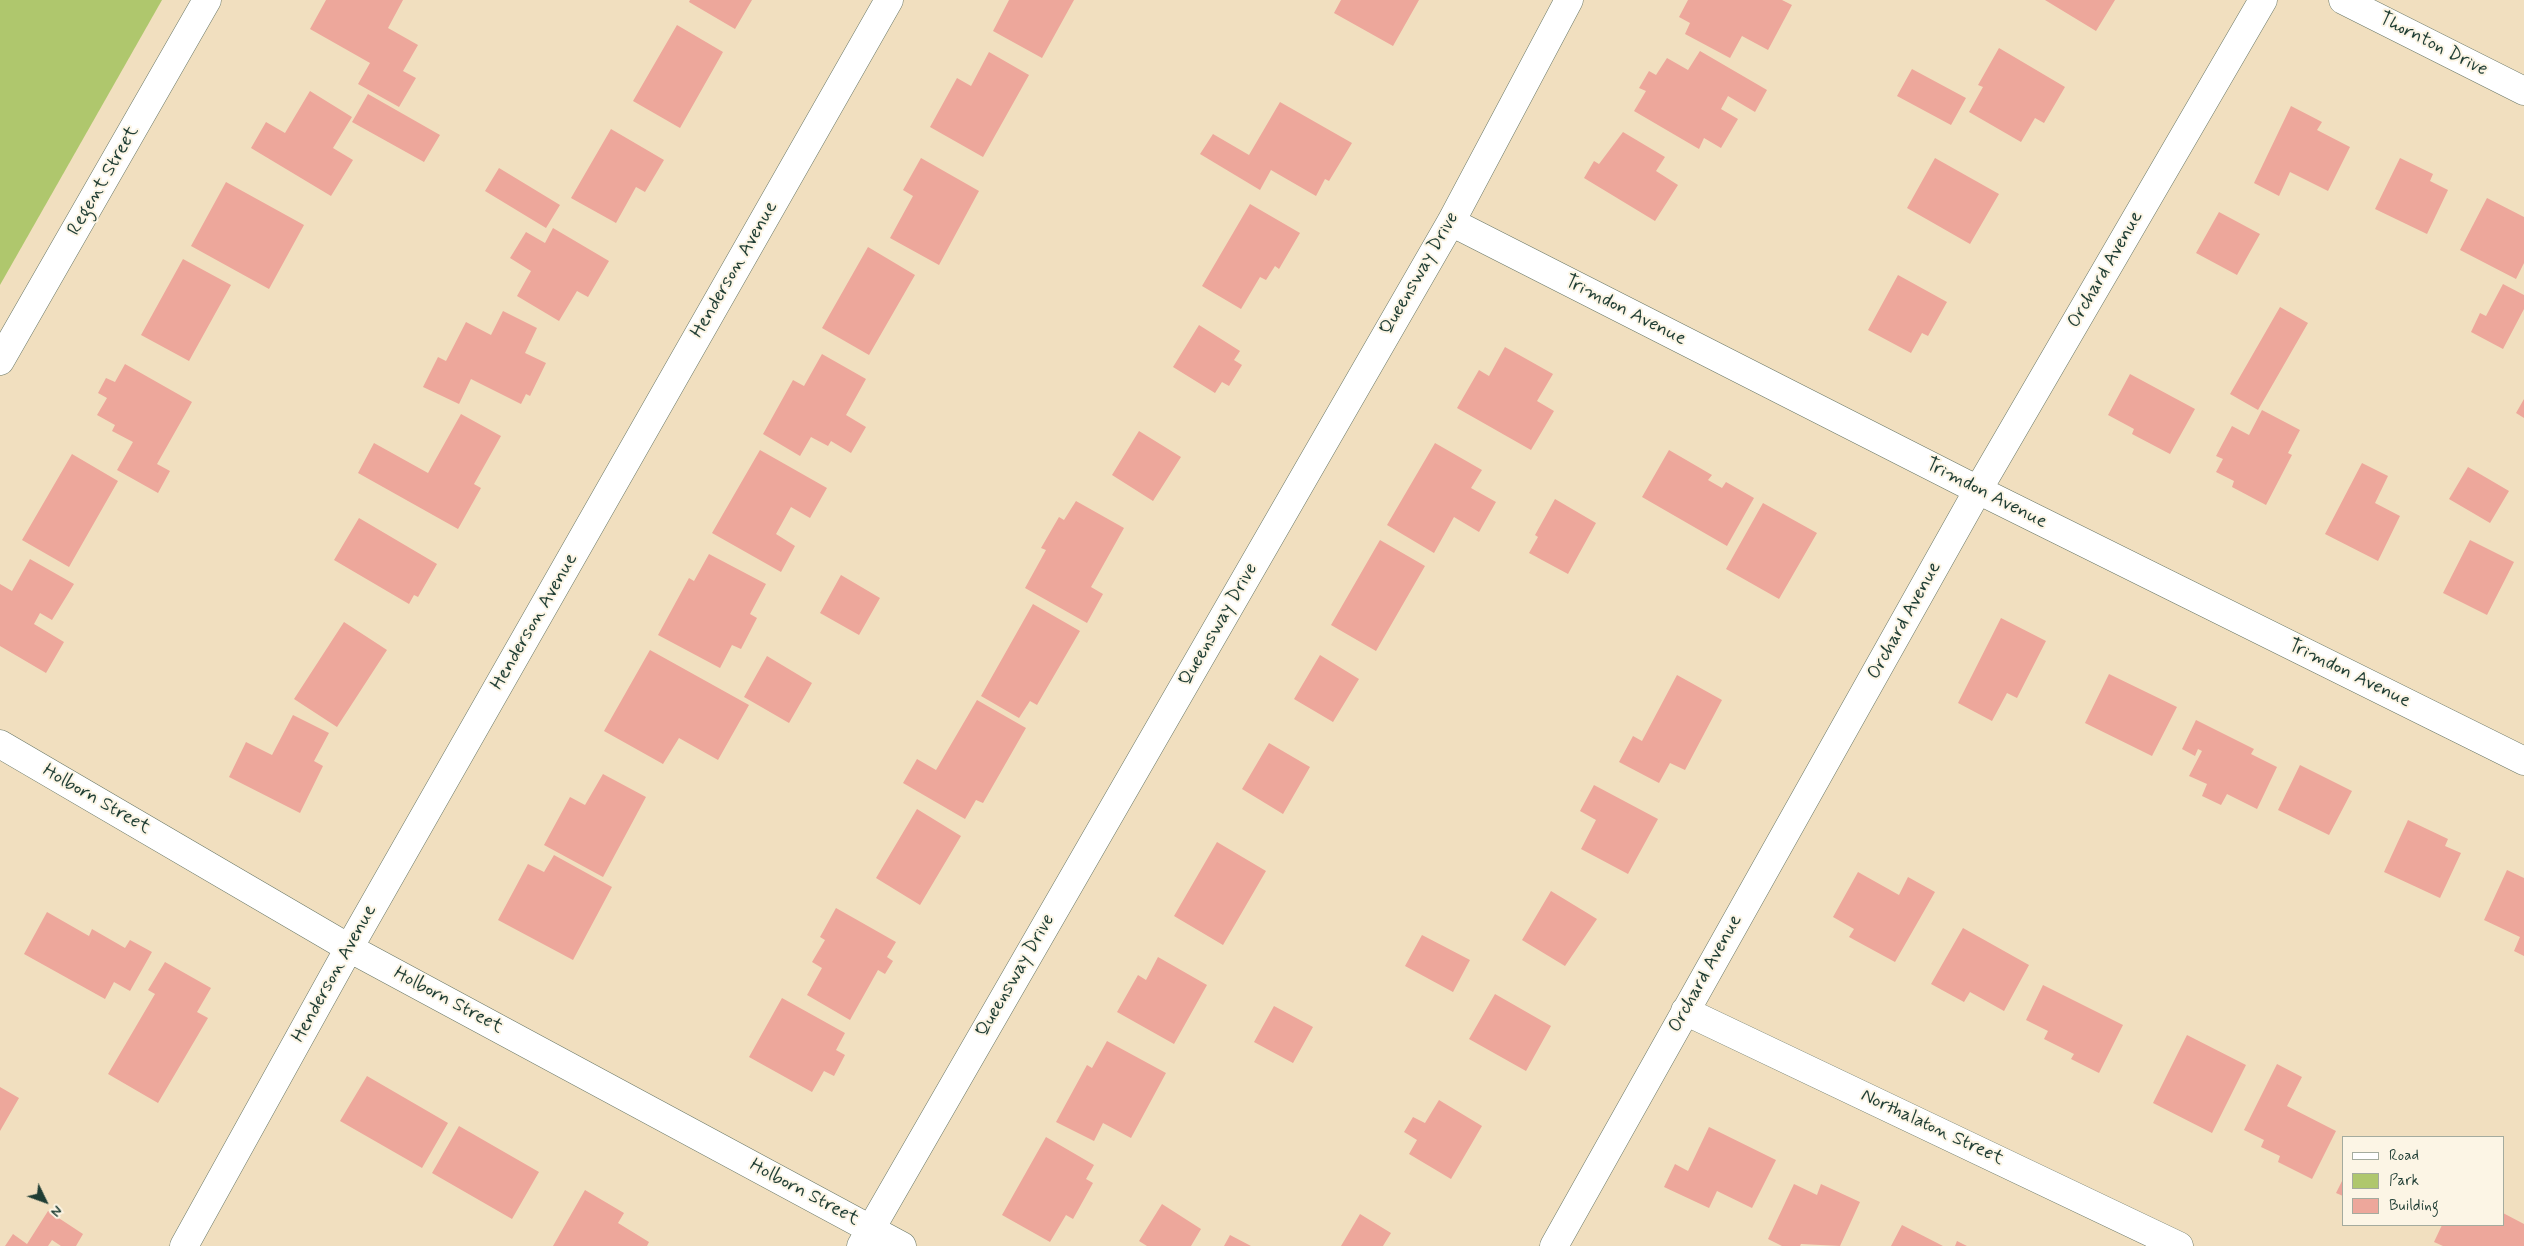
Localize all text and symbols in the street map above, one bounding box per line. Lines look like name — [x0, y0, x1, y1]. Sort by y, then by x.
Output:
street label: Thornton Drive — [2375, 8, 2491, 82]
street label: Regent Street — [63, 122, 145, 240]
street label: Henderson Avenue — [687, 198, 783, 342]
street label: Orchard Avenue — [2063, 207, 2149, 333]
street label: Queensway Drive — [1376, 208, 1464, 340]
street label: Trimdon Avenue — [1561, 271, 1689, 351]
street label: Trimdon Avenue — [1922, 454, 2050, 534]
street label: Henderson Avenue — [487, 550, 583, 694]
street label: Orchard Avenue — [1863, 558, 1947, 684]
street label: Queensway Drive — [1175, 559, 1263, 691]
street label: Trimdon Avenue — [2284, 635, 2414, 713]
street label: Holborn Street — [38, 760, 154, 840]
street label: Henderson Avenue — [288, 901, 382, 1047]
street label: Queensway Drive — [972, 910, 1060, 1042]
street label: Orchard Avenue — [1664, 911, 1748, 1037]
street label: Holborn Street — [389, 963, 507, 1039]
street label: Northalaton Street — [1857, 1085, 2007, 1171]
legend — [2342, 1136, 2504, 1226]
text: Road — [2389, 1146, 2419, 1166]
street label: Holborn Street — [745, 1155, 863, 1231]
text: Park — [2389, 1171, 2419, 1191]
north arrow — [20, 1176, 70, 1226]
text: Building — [2389, 1196, 2439, 1216]
text: N — [46, 1202, 66, 1221]

